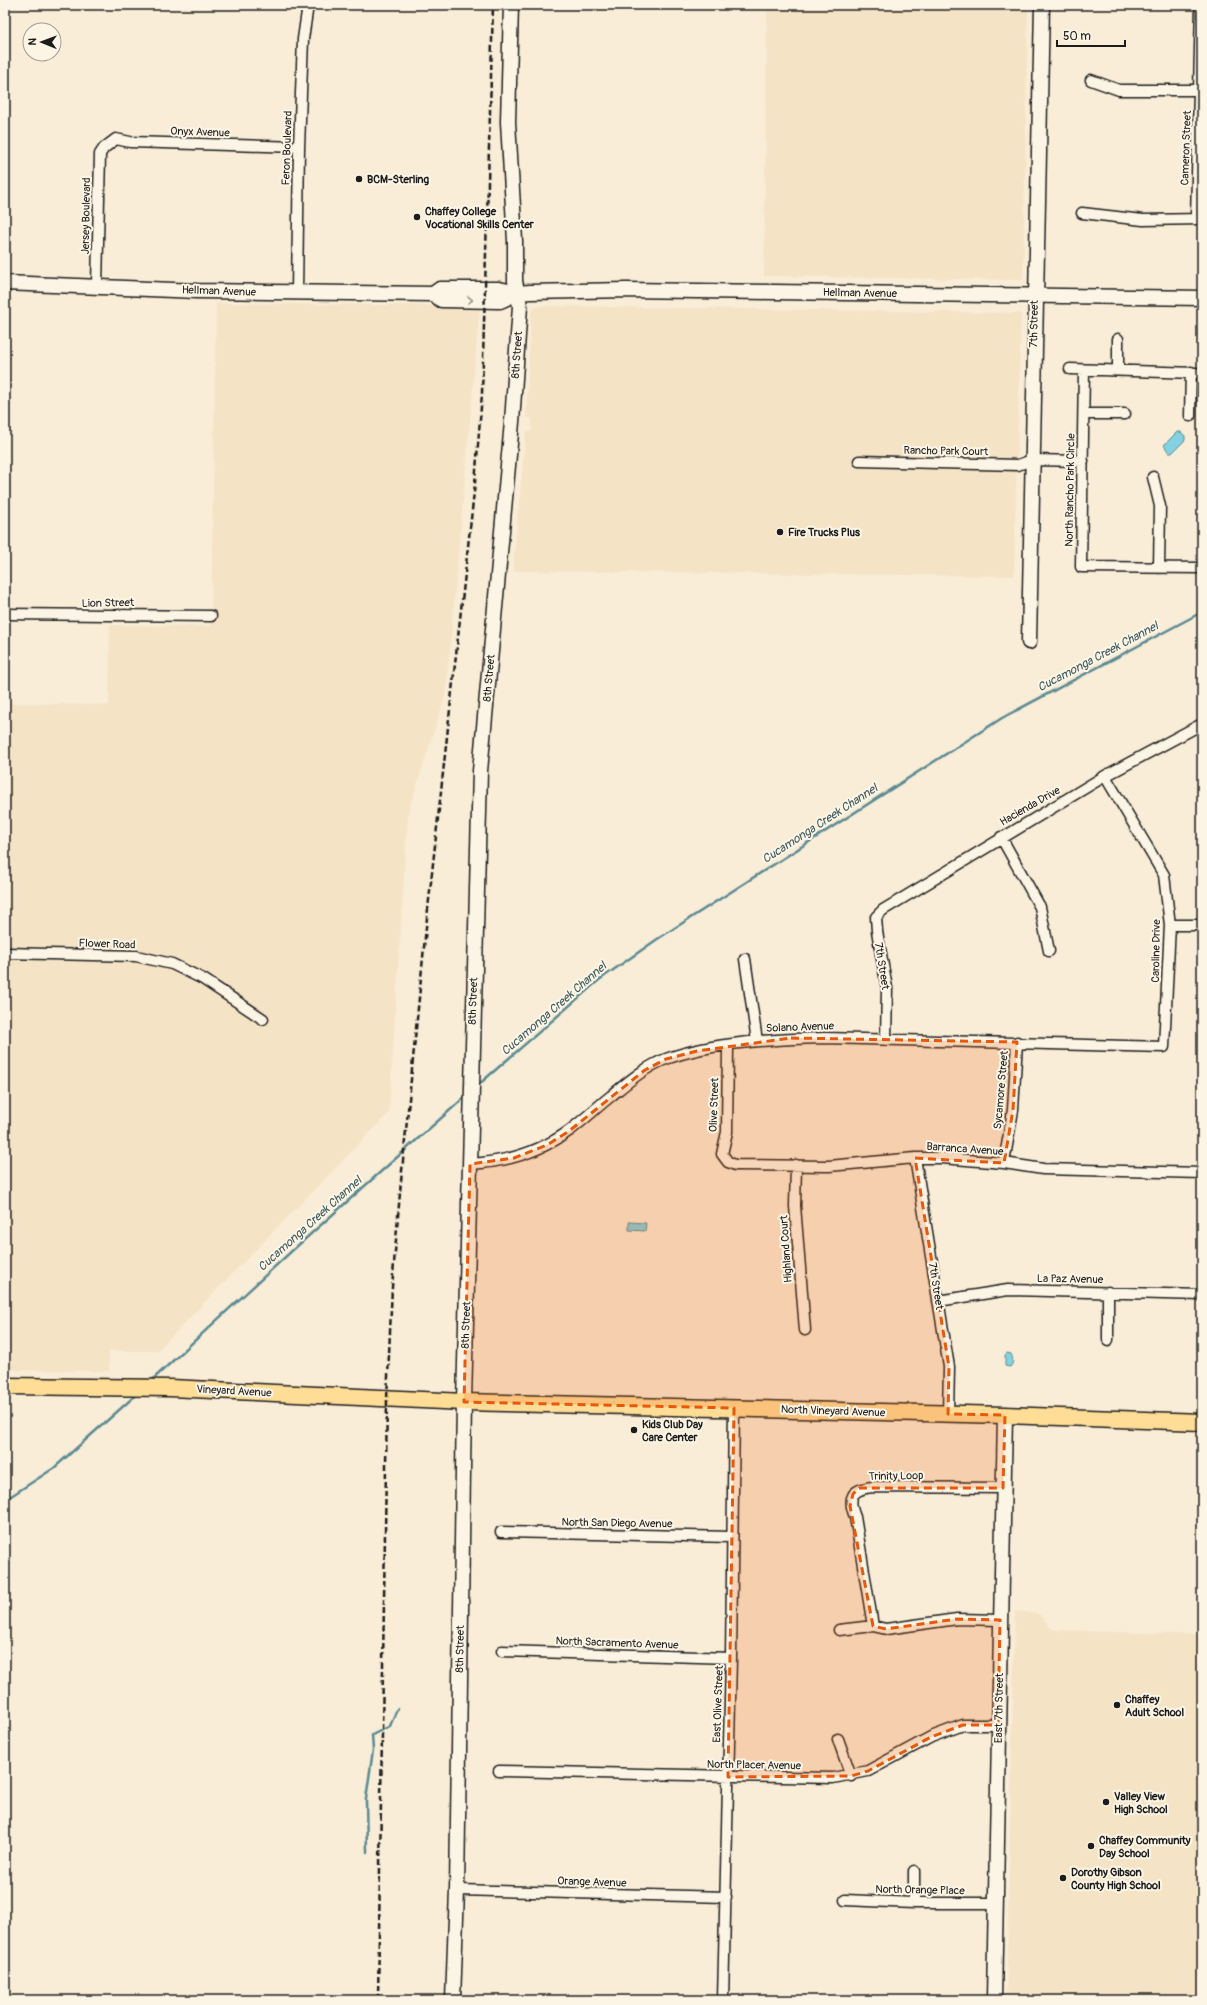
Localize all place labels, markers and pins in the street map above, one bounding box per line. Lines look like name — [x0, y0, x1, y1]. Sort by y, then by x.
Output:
place label: BCM-Sterling — [367, 173, 430, 186]
marker: BCM-Sterling — [354, 174, 364, 184]
place label: Chaffey College Vocational Skills Center — [425, 205, 535, 231]
marker: Chaffey College Vocational Skills Center — [412, 212, 422, 222]
place label: Fire Trucks Plus — [788, 526, 860, 539]
marker: Fire Trucks Plus — [775, 527, 785, 537]
place label: Kids Club Day Care Center — [642, 1418, 703, 1444]
marker: Kids Club Day Care Center — [629, 1425, 639, 1435]
place label: Chaffey Adult School — [1125, 1693, 1184, 1719]
marker: Chaffey Adult School — [1112, 1700, 1122, 1710]
place label: Valley View High School — [1114, 1790, 1168, 1816]
marker: Valley View High School — [1101, 1797, 1111, 1807]
place label: Chaffey Community Day School — [1099, 1834, 1191, 1860]
marker: Chaffey Community Day School — [1086, 1841, 1096, 1851]
place label: Dorothy Gibson County High School — [1071, 1866, 1161, 1892]
marker: Dorothy Gibson County High School — [1058, 1873, 1068, 1883]

